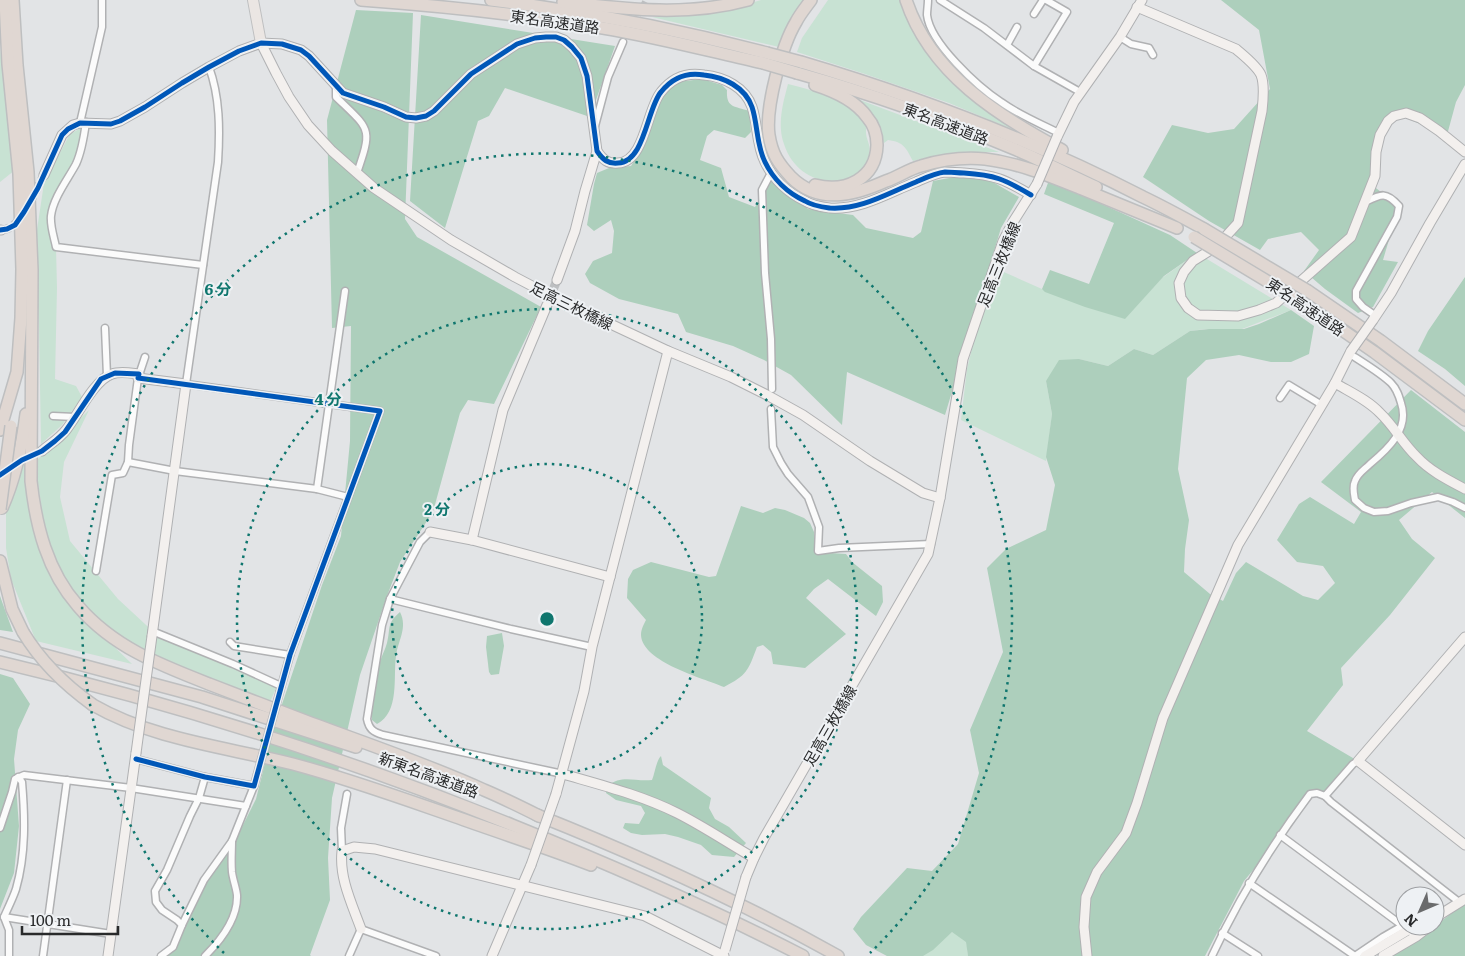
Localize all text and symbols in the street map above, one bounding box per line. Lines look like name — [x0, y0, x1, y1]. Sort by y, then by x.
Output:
street label: 東名高速道路 — [509, 3, 601, 39]
street label: 東名高速道路 — [900, 96, 992, 150]
street label: 足高三枚橋線 — [970, 218, 1026, 310]
street label: 東名高速道路 — [1262, 271, 1350, 341]
street label: 足高三枚橋線 — [527, 275, 617, 335]
text: 6 分 — [205, 277, 231, 300]
text: 4 分 — [314, 387, 342, 410]
text: 2 分 — [424, 497, 450, 520]
centre of rings — [538, 610, 556, 628]
street label: 足高三枚橋線 — [797, 680, 861, 770]
street label: 新東名高速道路 — [376, 745, 482, 803]
north arrow — [1395, 886, 1445, 936]
scale bar — [22, 904, 119, 936]
text: 100 m — [30, 908, 71, 931]
text: N — [1399, 909, 1421, 932]

